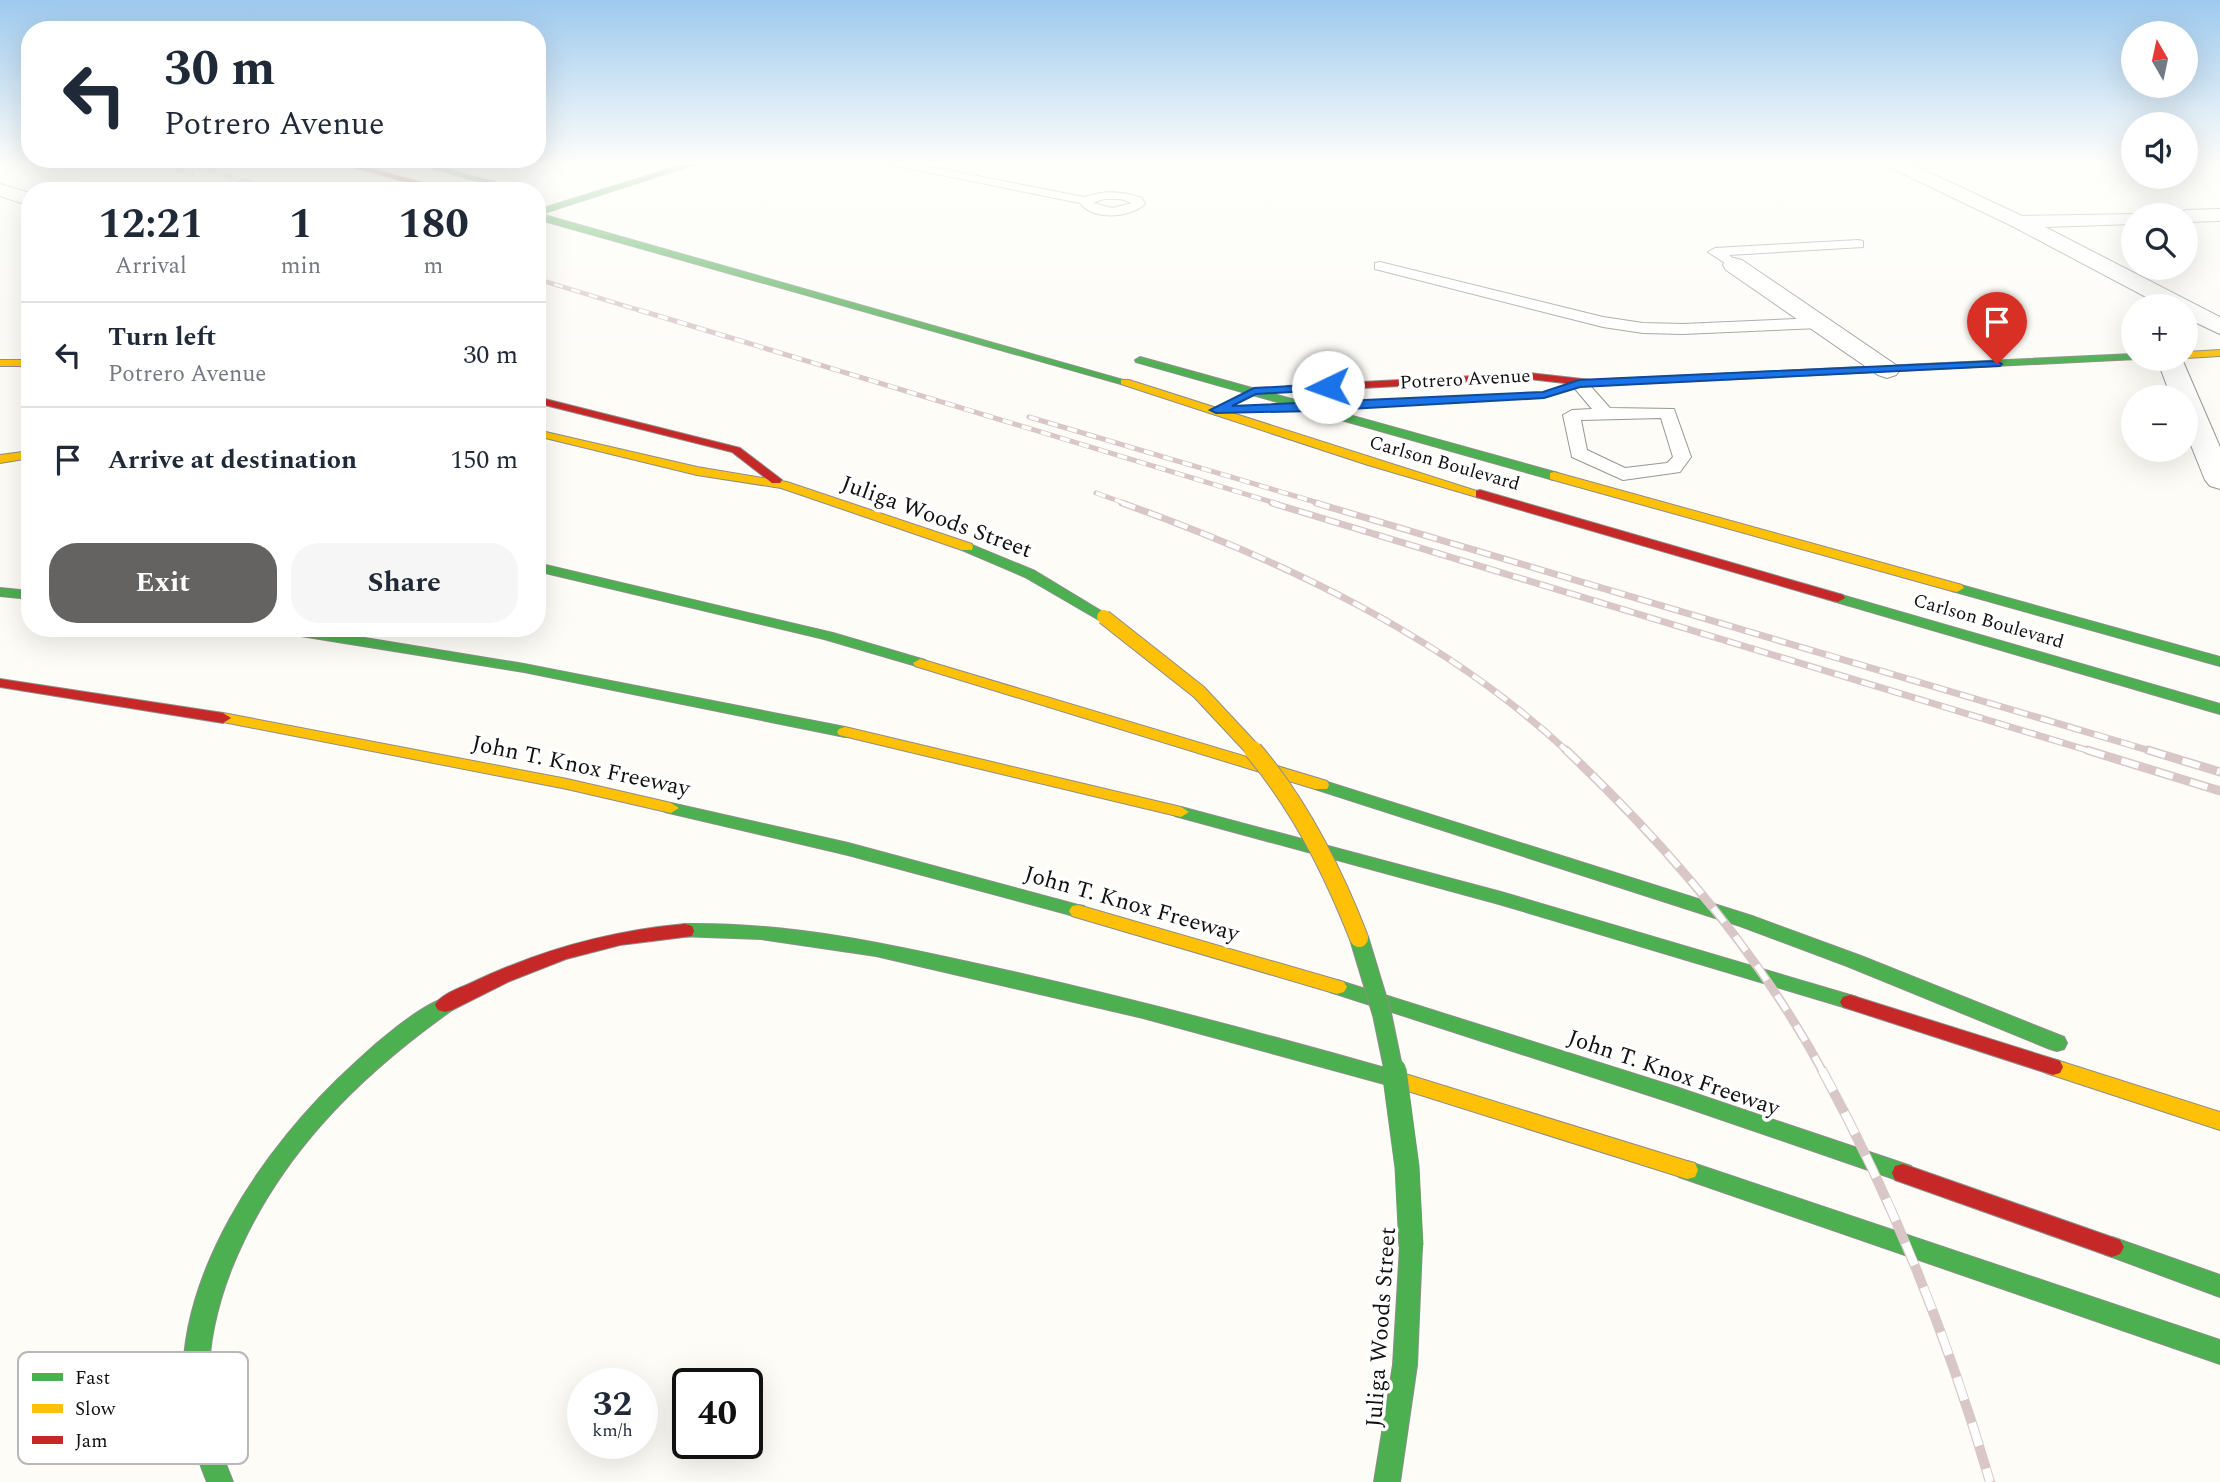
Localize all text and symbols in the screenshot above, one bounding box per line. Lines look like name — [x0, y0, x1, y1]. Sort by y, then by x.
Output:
north arrow — [2121, 21, 2198, 98]
map controls — [2121, 21, 2198, 462]
text: 30 m — [164, 32, 275, 107]
icon: left — [49, 49, 140, 140]
text: Potrero Avenue — [164, 100, 385, 149]
button: sound — [2121, 112, 2198, 189]
text: 12:21 — [98, 193, 204, 256]
text: 1 — [289, 193, 313, 256]
text: 180 — [398, 193, 469, 256]
button: search — [2121, 203, 2198, 280]
text: Arrival — [115, 249, 187, 284]
text: min — [281, 249, 321, 284]
text: m — [424, 249, 443, 284]
pin — [1967, 292, 2027, 364]
button: + — [2121, 294, 2198, 371]
icon: arrive — [1978, 303, 2016, 341]
text: Turn left — [108, 317, 216, 357]
text: 30 m — [463, 335, 518, 375]
icon: left — [49, 336, 87, 374]
position arrow — [1291, 350, 1365, 424]
text: Potrero Avenue — [108, 357, 267, 392]
street label: Potrero Avenue — [1399, 362, 1531, 397]
button: − — [2121, 385, 2198, 462]
street label: Carlson Boulevard — [1366, 428, 1523, 499]
text: Arrive at destination — [108, 440, 357, 480]
text: 150 m — [450, 440, 518, 480]
icon: arrive — [49, 441, 87, 479]
street label: Juliga Woods Street — [836, 467, 1037, 568]
button: Exit — [49, 543, 277, 623]
button: Share — [291, 543, 518, 623]
street label: Carlson Boulevard — [1910, 586, 2067, 657]
street label: John T. Knox Freeway — [468, 726, 694, 807]
street label: John T. Knox Freeway — [1020, 857, 1244, 952]
street label: John T. Knox Freeway — [1563, 1021, 1785, 1126]
street label: Juliga Woods Street — [1357, 1226, 1406, 1429]
legend — [18, 1352, 248, 1464]
text: Fast — [75, 1364, 111, 1393]
speed limit sign: 40 — [672, 1368, 763, 1459]
text: 32 — [593, 1378, 632, 1431]
text: Slow — [75, 1395, 116, 1424]
text: km/h — [592, 1417, 633, 1444]
text: Jam — [75, 1427, 107, 1456]

